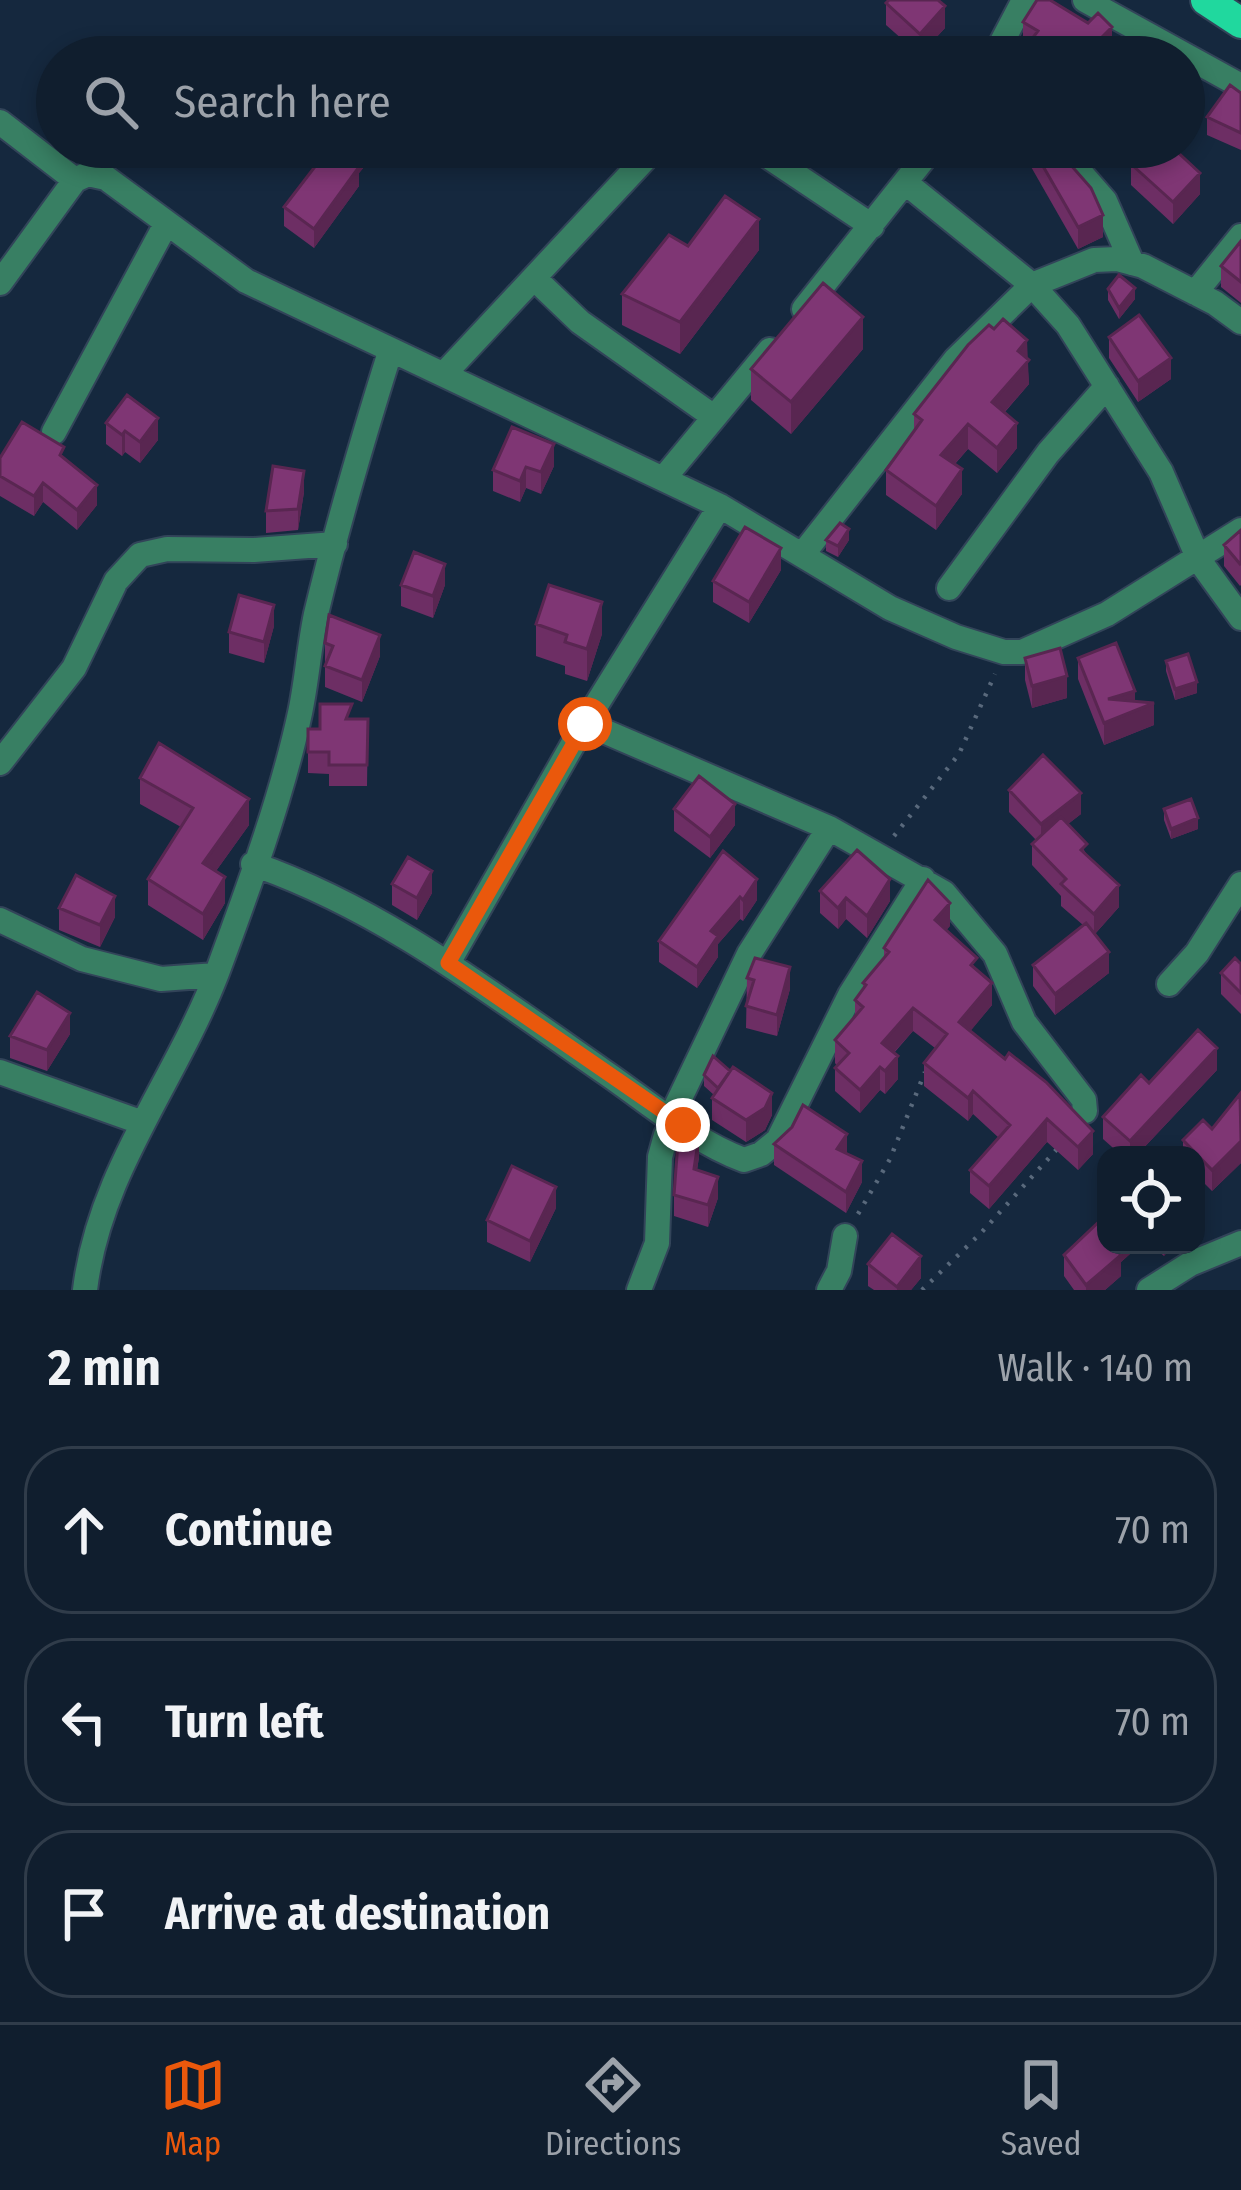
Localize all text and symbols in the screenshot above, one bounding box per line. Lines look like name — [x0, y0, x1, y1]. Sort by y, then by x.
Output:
search box — [36, 36, 1205, 168]
icon: search — [78, 69, 144, 135]
text: Search here — [174, 75, 391, 129]
route start — [558, 697, 612, 751]
route end — [656, 1098, 710, 1152]
map controls — [1097, 1146, 1205, 1254]
button: locate — [1097, 1146, 1205, 1254]
text: 2 min — [48, 1337, 161, 1399]
text: Walk · 140 m — [998, 1345, 1193, 1391]
icon: ahead — [51, 1497, 117, 1563]
text: Continue — [165, 1503, 333, 1557]
text: 70 m — [1115, 1507, 1190, 1553]
icon: left — [51, 1689, 117, 1755]
text: Turn left — [165, 1695, 324, 1749]
text: 70 m — [1115, 1699, 1190, 1745]
icon: arrive — [51, 1881, 117, 1947]
text: Arrive at destination — [165, 1887, 550, 1941]
tab: Map — [160, 2052, 226, 2164]
tab: Directions — [545, 2052, 681, 2164]
tab: Saved — [1001, 2052, 1081, 2164]

